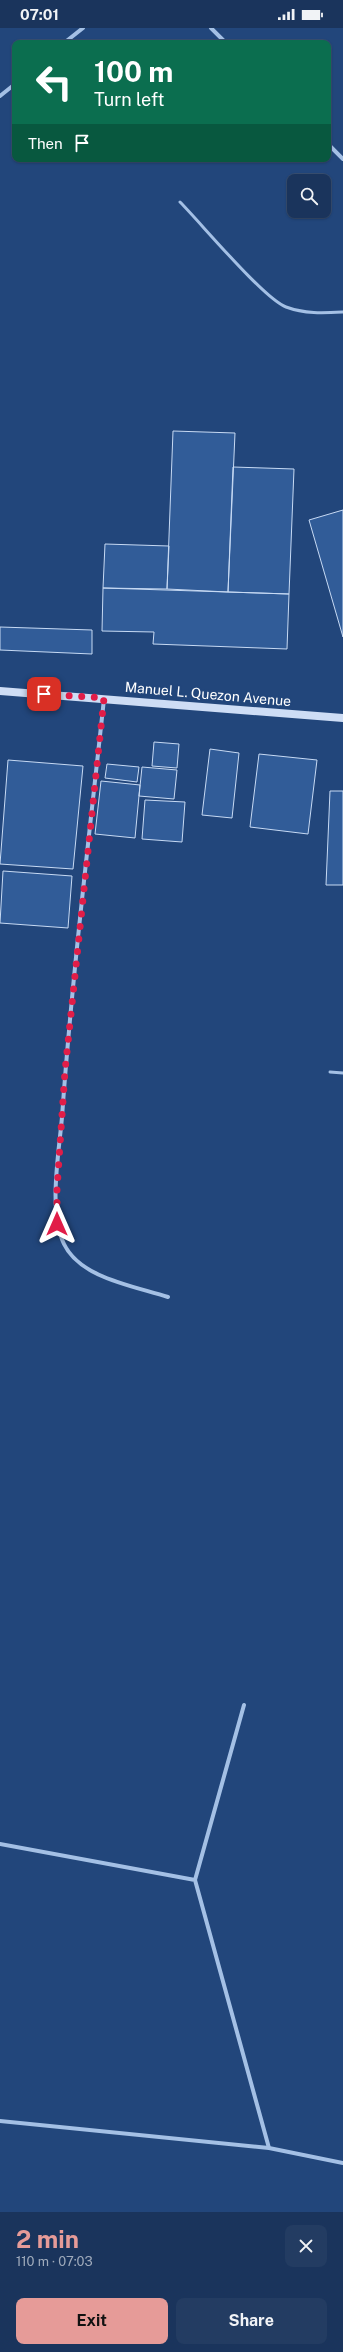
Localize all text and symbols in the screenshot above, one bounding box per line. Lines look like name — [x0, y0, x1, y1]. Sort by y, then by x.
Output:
text: 07:01 — [20, 6, 59, 23]
text: 100 m — [94, 55, 173, 88]
icon: left — [28, 56, 80, 108]
text: Turn left — [94, 89, 164, 110]
icon: arrive — [71, 132, 93, 154]
text: Then — [28, 135, 63, 152]
map controls — [287, 174, 331, 218]
button: search — [287, 174, 331, 218]
pin — [27, 677, 61, 711]
street label: Manuel L. Quezon Avenue — [124, 679, 292, 709]
icon: arrive — [33, 683, 55, 705]
position arrow — [36, 1203, 78, 1245]
text: 2 min — [16, 2225, 79, 2253]
button: close — [285, 2225, 327, 2267]
text: 110 m · 07:03 — [16, 2254, 93, 2269]
button: Exit — [16, 2298, 168, 2344]
button: Share — [176, 2298, 327, 2344]

